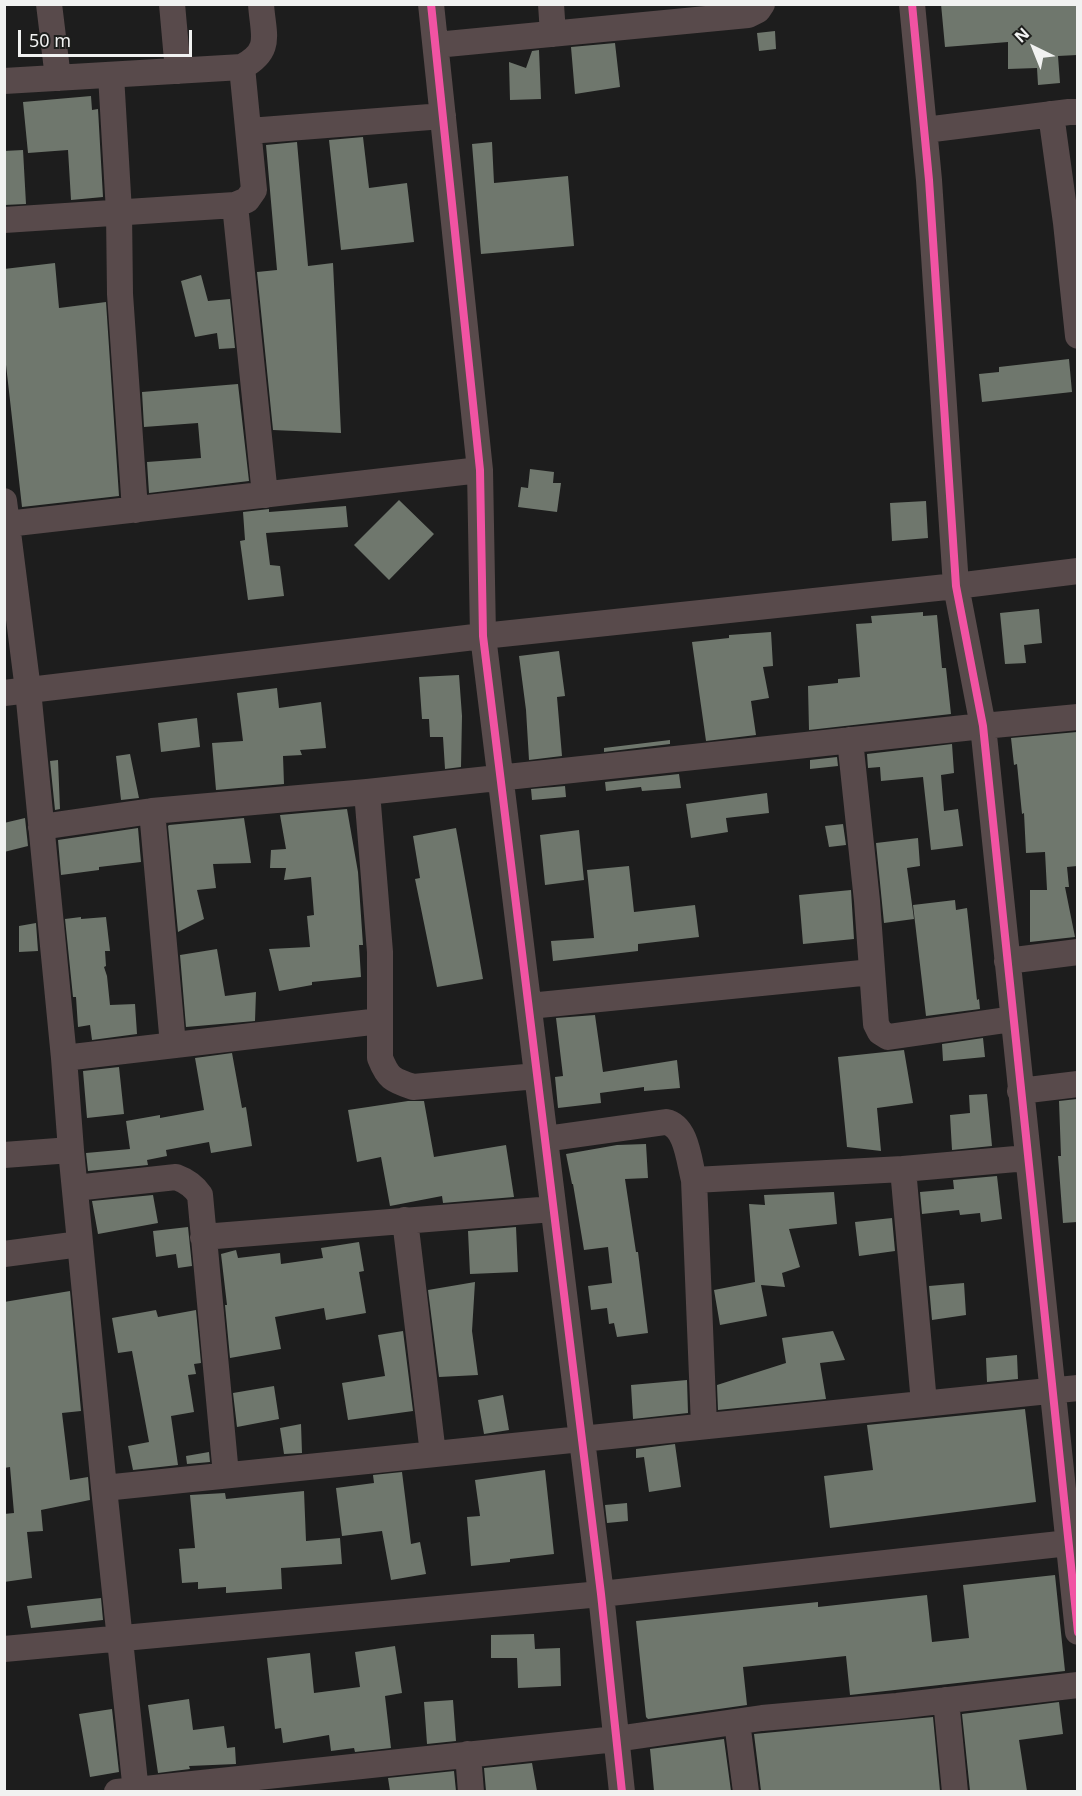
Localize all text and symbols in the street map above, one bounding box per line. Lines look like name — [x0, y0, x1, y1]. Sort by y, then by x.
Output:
scale bar — [21, 18, 195, 56]
north arrow — [1004, 18, 1064, 78]
text: N — [1009, 22, 1034, 47]
text: 50 m — [29, 28, 71, 52]

